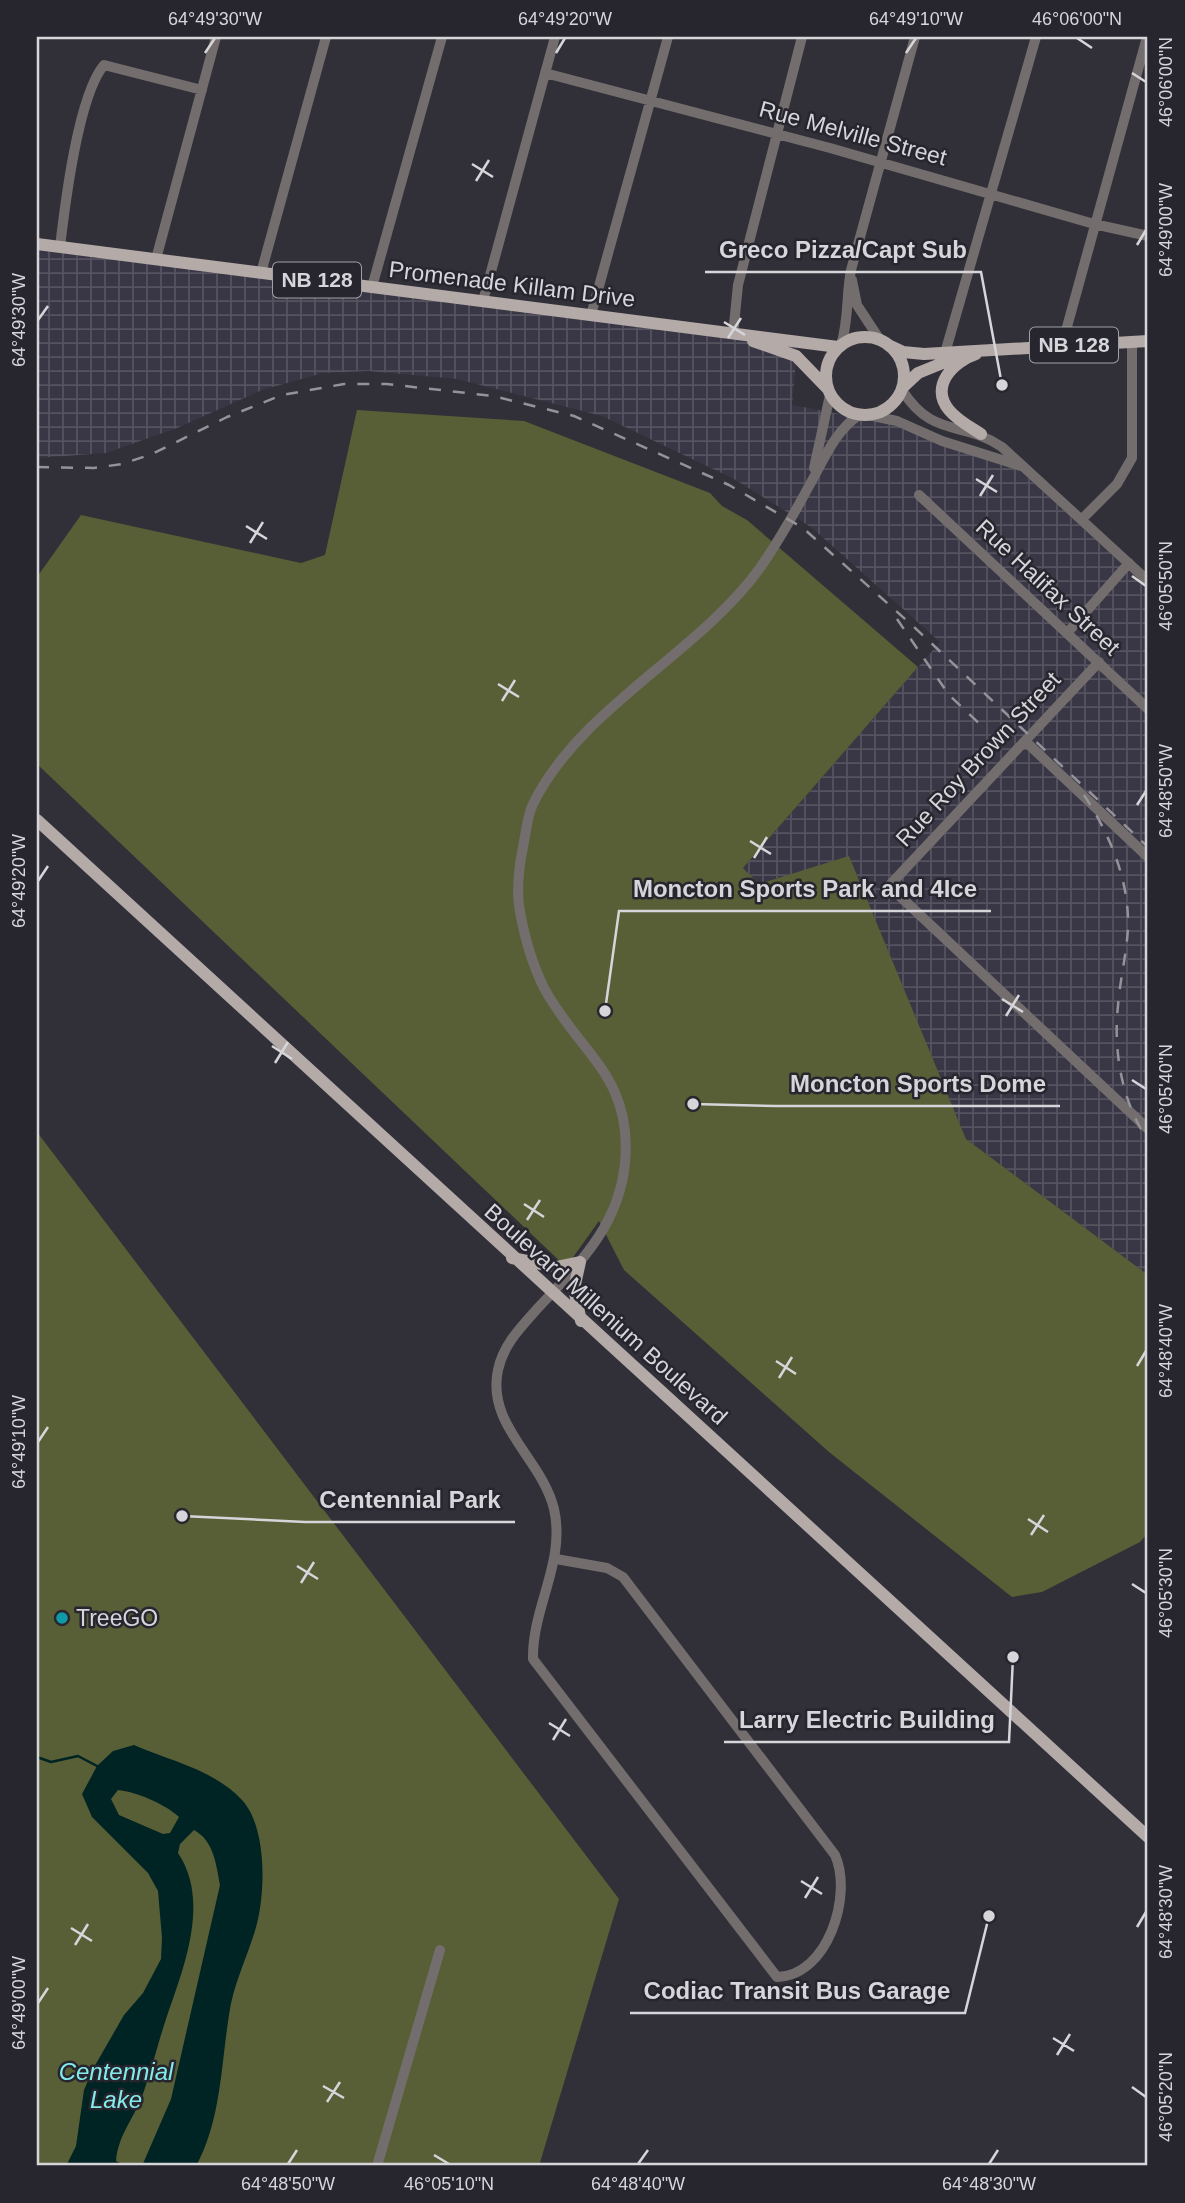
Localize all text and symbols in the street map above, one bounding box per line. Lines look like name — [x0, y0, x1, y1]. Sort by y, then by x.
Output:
text: 64°49'30"W — [168, 9, 262, 29]
text: 64°49'20"W — [518, 9, 612, 29]
text: 64°49'10"W — [869, 9, 963, 29]
text: 46°06'00"N — [1032, 9, 1122, 29]
text: 46°06'00"N — [1156, 37, 1176, 127]
street label: Rue Melville Street — [756, 95, 950, 171]
text: 64°49'00"W — [1156, 183, 1176, 277]
callout: Greco Pizza/Capt Sub — [705, 227, 981, 272]
text: Greco Pizza/Capt Sub — [719, 236, 967, 263]
street label: Promenade Killam Drive — [387, 256, 637, 312]
road number: NB 128 — [273, 262, 361, 298]
text: 64°49'30"W — [9, 273, 29, 367]
road number: NB 128 — [1030, 328, 1118, 362]
street label: Rue Halifax Street — [971, 514, 1126, 661]
text: 46°05'50"N — [1156, 541, 1176, 631]
street label: Rue Roy Brown Street — [890, 666, 1066, 852]
text: 64°48'50"W — [1156, 744, 1176, 838]
text: 64°49'20"W — [9, 834, 29, 928]
callout: Moncton Sports Park and 4Ice — [619, 866, 991, 911]
text: Moncton Sports Park and 4Ice — [633, 875, 977, 902]
text: 46°05'40"N — [1156, 1044, 1176, 1134]
callout: Moncton Sports Dome — [776, 1061, 1060, 1106]
text: Moncton Sports Dome — [790, 1070, 1046, 1097]
street label: Boulevard Millenium Boulevard — [479, 1198, 733, 1430]
text: 64°48'40"W — [1156, 1304, 1176, 1398]
text: 64°49'10"W — [9, 1395, 29, 1489]
callout: Centennial Park — [305, 1477, 515, 1522]
text: Centennial Park — [319, 1486, 501, 1513]
text: 46°05'30"N — [1156, 1548, 1176, 1638]
place label: TreeGO — [76, 1605, 158, 1631]
marker: TreeGO — [54, 1610, 70, 1626]
callout: Larry Electric Building — [724, 1697, 1009, 1742]
text: Larry Electric Building — [739, 1706, 995, 1733]
text: 64°48'30"W — [1156, 1865, 1176, 1959]
text: 64°49'00"W — [9, 1956, 29, 2050]
callout: Codiac Transit Bus Garage — [630, 1968, 965, 2013]
text: Codiac Transit Bus Garage — [644, 1977, 950, 2004]
text: 46°05'20"N — [1156, 2052, 1176, 2142]
water label: Centennial Lake — [59, 2058, 174, 2113]
text: 64°48'50"W — [241, 2174, 335, 2194]
text: 46°05'10"N — [404, 2174, 494, 2194]
text: 64°48'40"W — [591, 2174, 685, 2194]
text: 64°48'30"W — [942, 2174, 1036, 2194]

